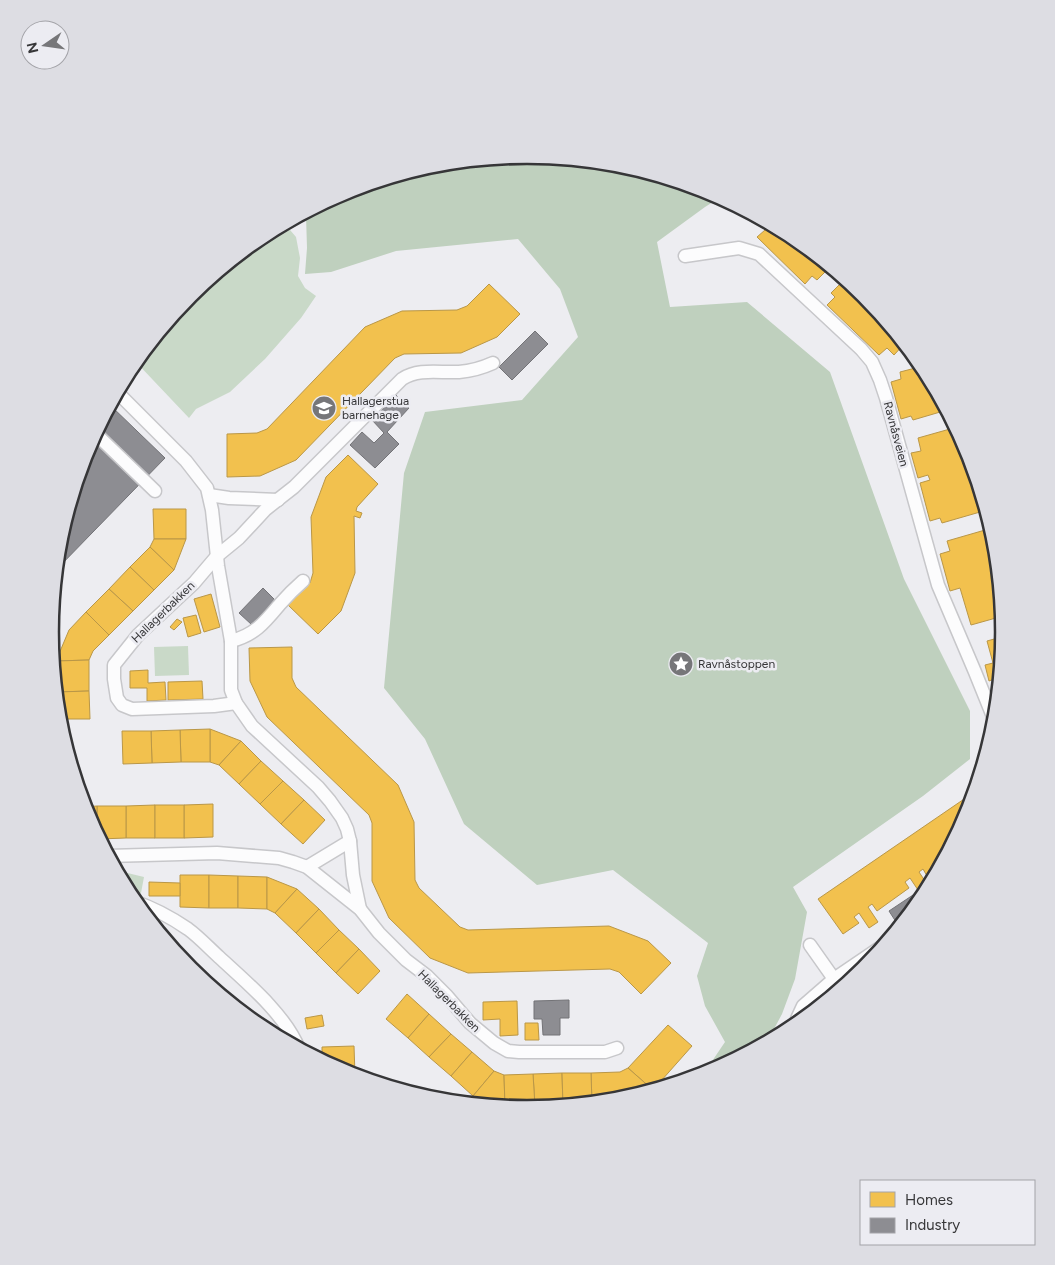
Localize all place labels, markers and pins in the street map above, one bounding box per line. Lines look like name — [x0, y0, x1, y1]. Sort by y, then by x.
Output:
place label: Hallagerstua barnehage — [342, 394, 409, 422]
school or university icon: Hallagerstua barnehage — [311, 395, 337, 421]
place icon: Ravnåstoppen — [668, 651, 694, 677]
place label: Ravnåstoppen — [698, 657, 775, 671]

